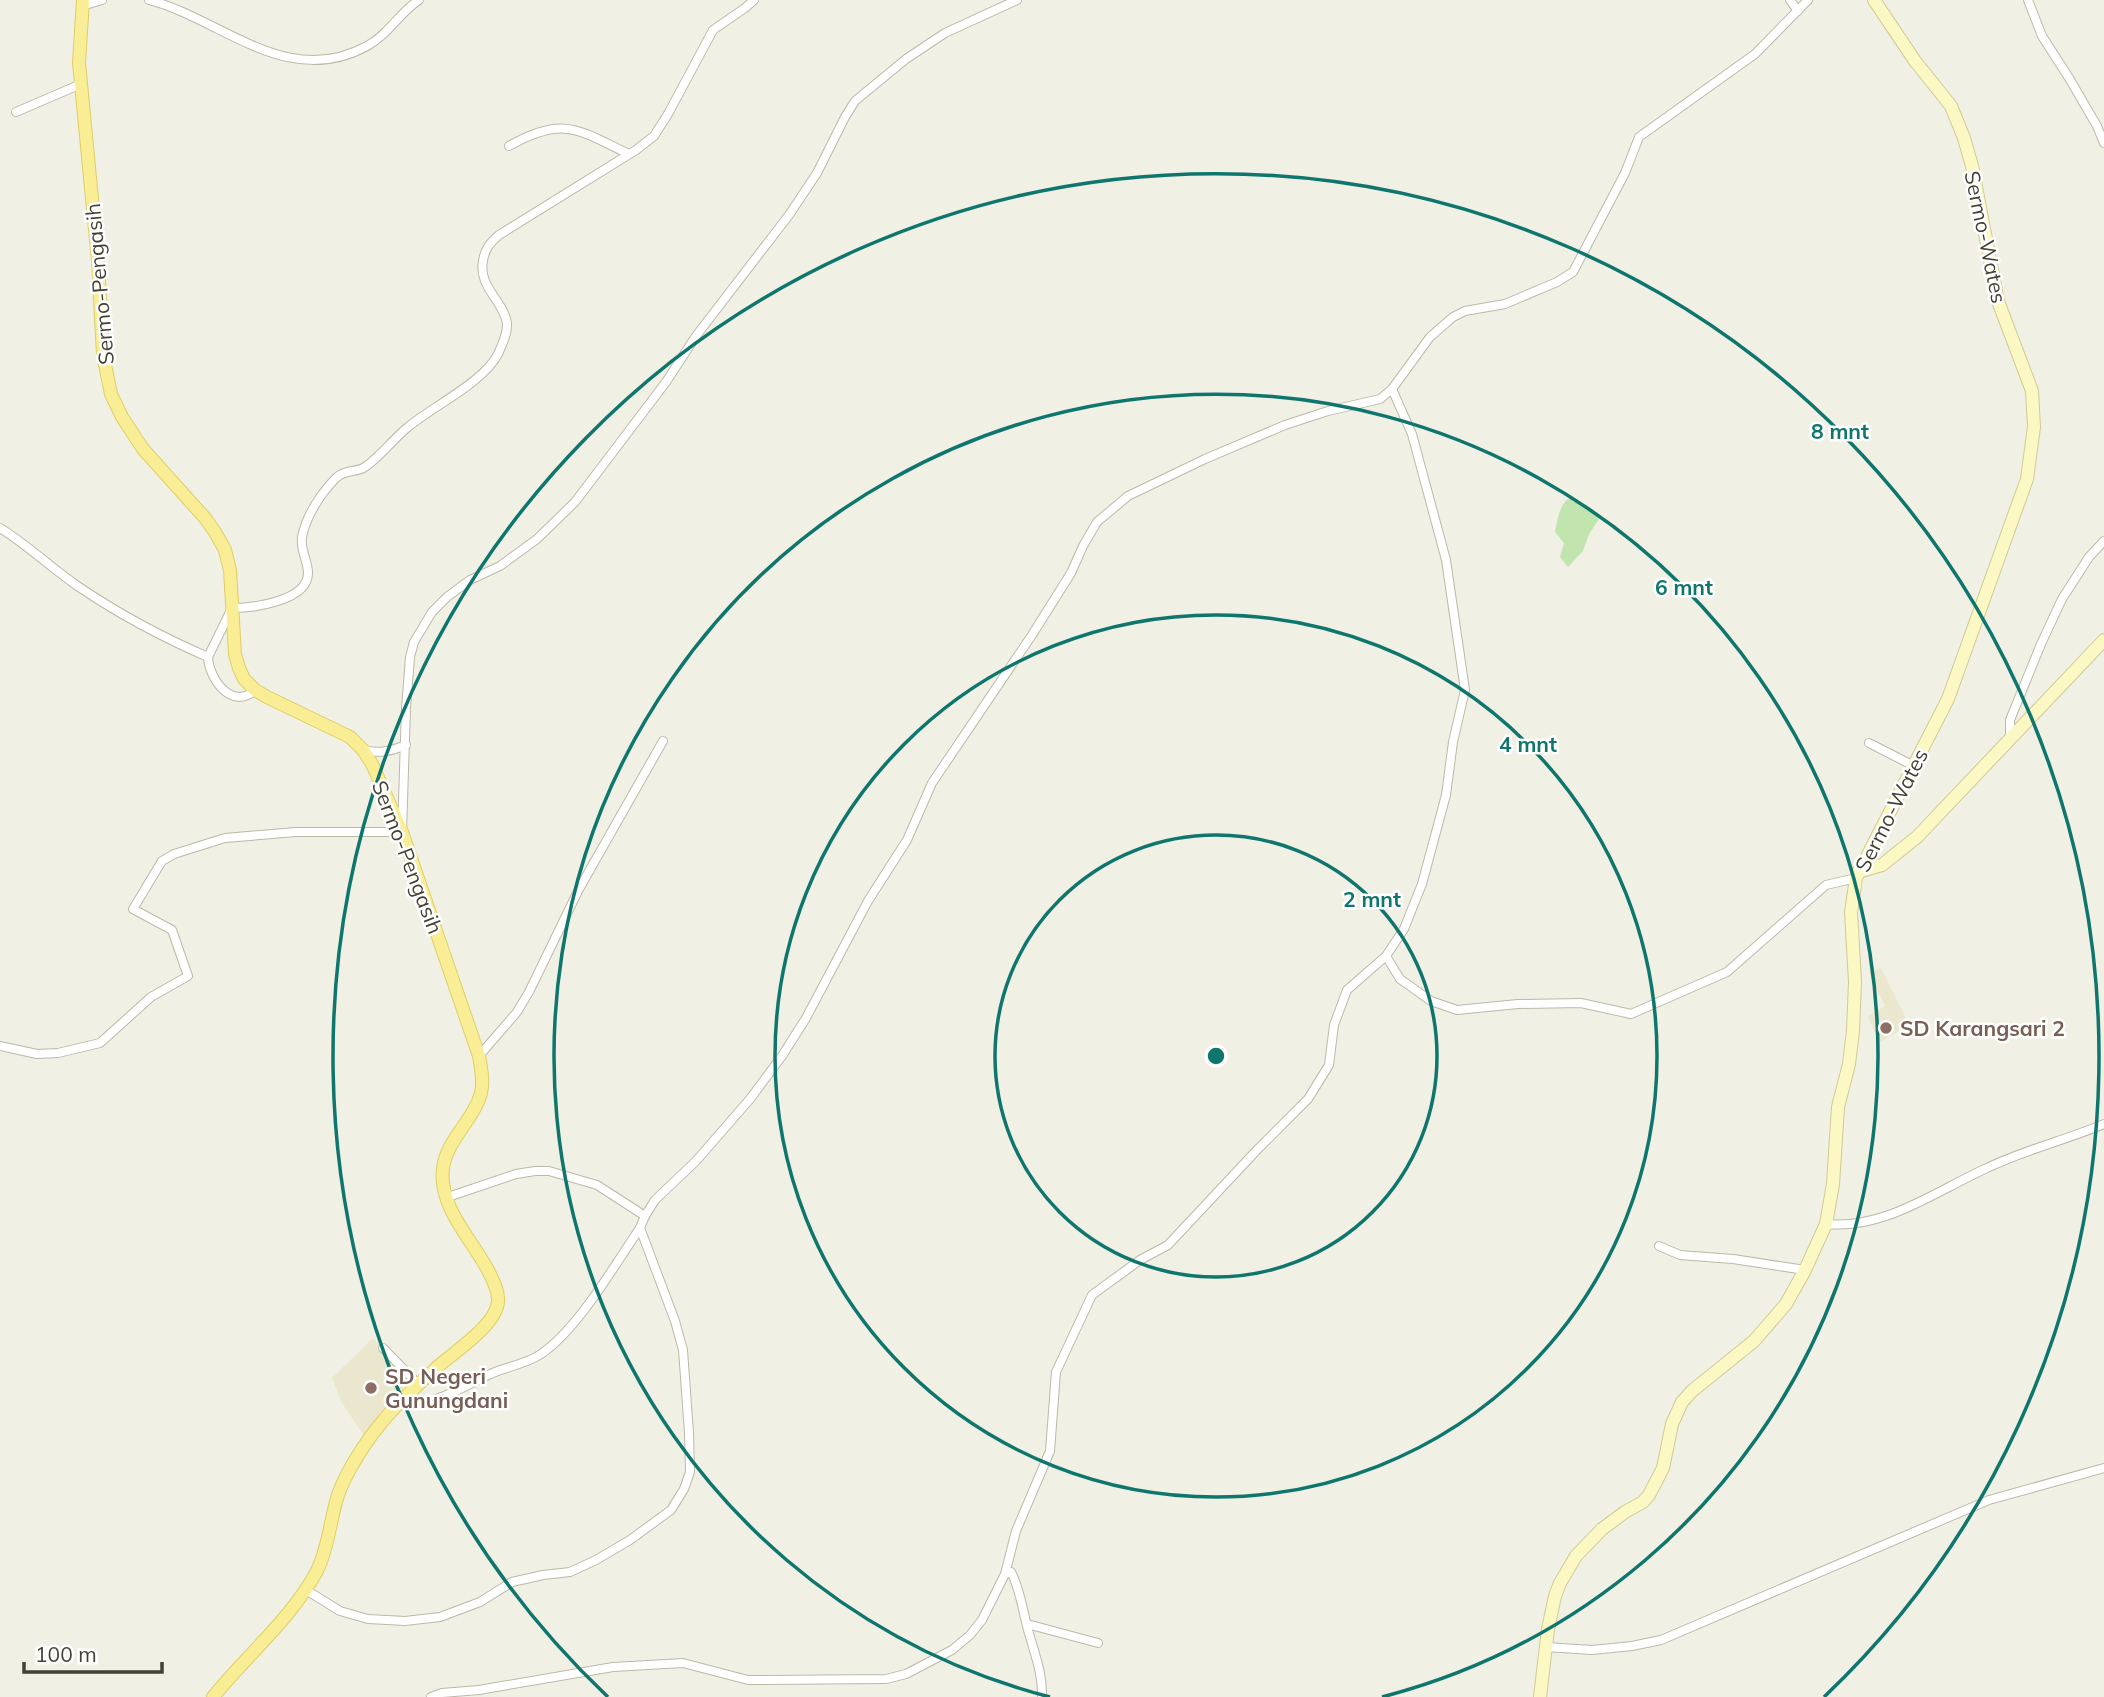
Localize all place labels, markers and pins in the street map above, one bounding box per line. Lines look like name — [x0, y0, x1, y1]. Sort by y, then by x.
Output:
place label: SD Karangsari 2 — [1900, 1015, 2065, 1041]
marker: SD Karangsari 2 — [1878, 1020, 1894, 1036]
centre of rings — [1204, 1044, 1228, 1068]
place label: SD Negeri Gunungdani — [385, 1363, 508, 1413]
marker: SD Negeri Gunungdani — [363, 1380, 379, 1396]

